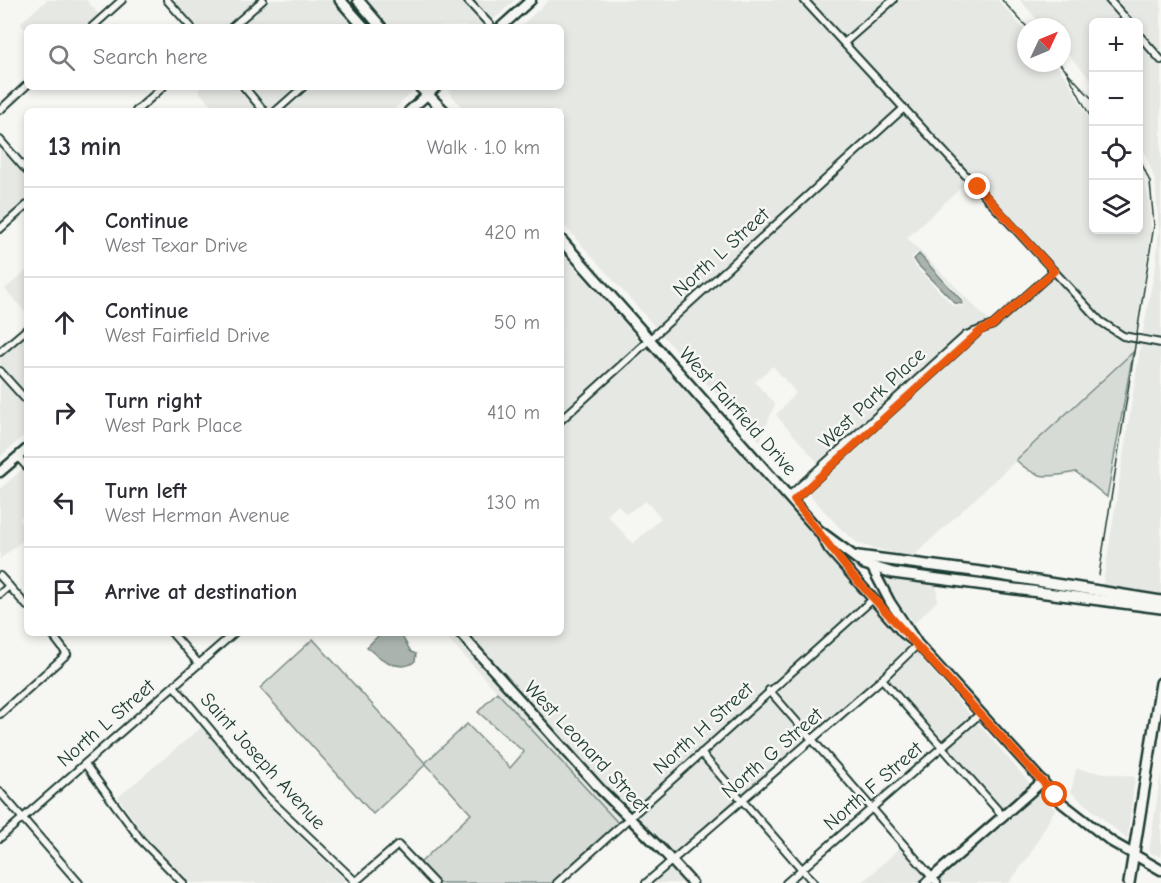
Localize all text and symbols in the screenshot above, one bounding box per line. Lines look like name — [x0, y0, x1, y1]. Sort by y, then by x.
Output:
north arrow — [1017, 18, 1071, 72]
map controls — [1089, 18, 1143, 234]
button: + — [1089, 18, 1143, 72]
search box — [24, 24, 564, 90]
icon: search — [45, 41, 78, 74]
text: Search here — [93, 44, 208, 70]
button: − — [1089, 72, 1143, 126]
button: locate — [1089, 126, 1143, 180]
text: 13 min — [48, 132, 121, 162]
text: Walk · 1.0 km — [427, 136, 540, 159]
route end — [964, 173, 990, 199]
button: layers — [1089, 180, 1143, 234]
street label: North L Street — [668, 202, 775, 301]
text: Continue — [105, 208, 188, 234]
icon: ahead — [48, 216, 81, 249]
text: 420 m — [484, 221, 540, 244]
text: West Texar Drive — [105, 234, 248, 257]
text: Continue — [105, 298, 188, 324]
icon: ahead — [48, 306, 81, 339]
text: 50 m — [494, 311, 540, 334]
text: West Fairfield Drive — [105, 324, 270, 347]
street label: West Fairfield Drive — [674, 342, 802, 480]
street label: West Park Place — [814, 343, 930, 453]
text: Turn right — [105, 388, 202, 414]
icon: right — [48, 396, 81, 429]
text: 410 m — [487, 401, 540, 424]
text: West Park Place — [105, 414, 242, 437]
text: Turn left — [105, 478, 187, 504]
icon: left — [48, 486, 81, 519]
text: 130 m — [487, 491, 540, 514]
text: West Herman Avenue — [105, 504, 290, 527]
icon: arrive — [48, 576, 81, 609]
text: Arrive at destination — [105, 579, 297, 605]
street label: North L Street — [53, 674, 160, 772]
street label: West Leonard Street — [520, 676, 655, 819]
street label: North H Street — [648, 676, 758, 779]
street label: Saint Joseph Avenue — [196, 688, 330, 834]
street label: North G Street — [717, 702, 828, 803]
street label: North F Street — [819, 736, 928, 835]
route start — [1041, 781, 1067, 807]

